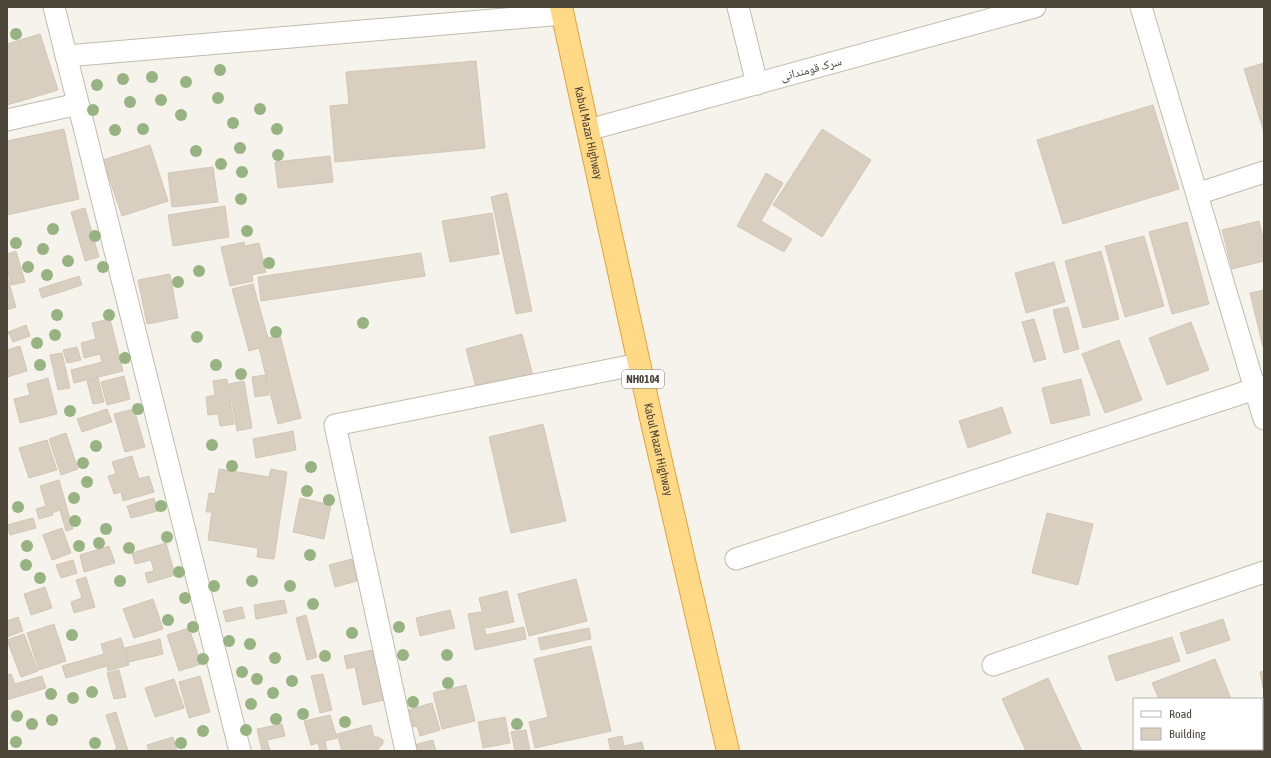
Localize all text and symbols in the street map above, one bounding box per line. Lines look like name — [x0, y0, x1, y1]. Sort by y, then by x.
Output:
street label: سرک قومندانی — [779, 54, 843, 84]
street label: Kabul Mazar Highway — [572, 85, 606, 181]
road number: NH0104 — [622, 370, 664, 388]
street label: Kabul Mazar Highway — [641, 402, 676, 497]
legend — [1133, 698, 1263, 750]
text: Road — [1169, 707, 1192, 721]
text: Building — [1169, 727, 1207, 741]

